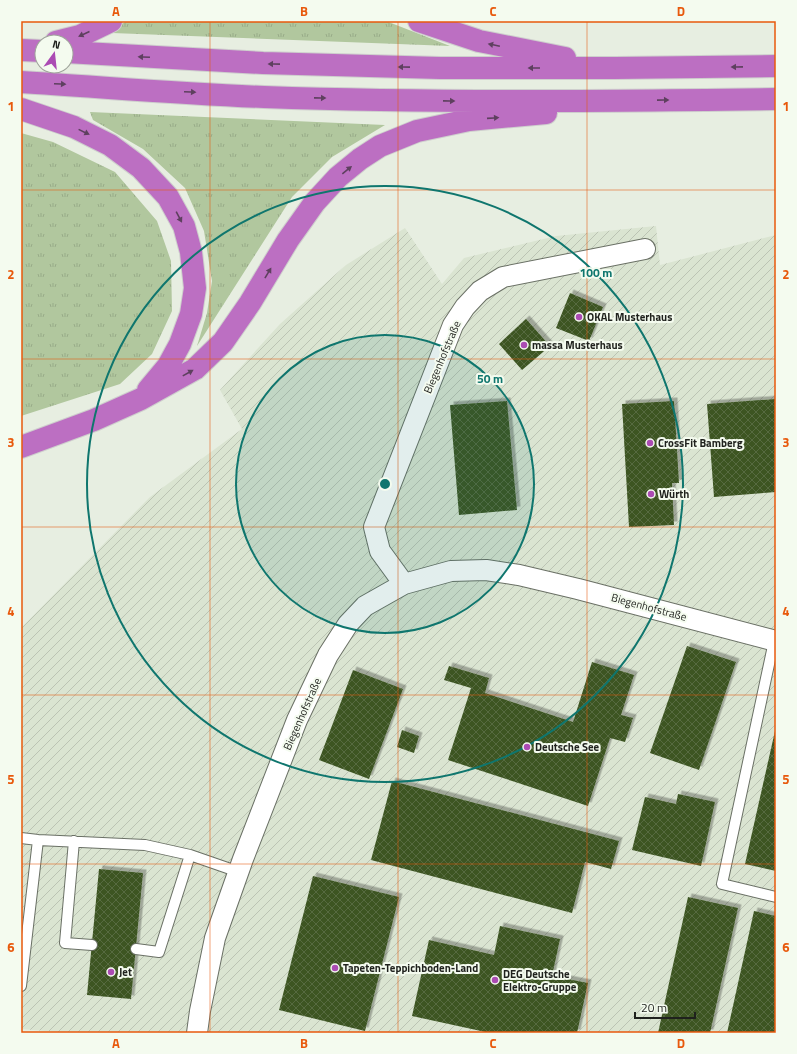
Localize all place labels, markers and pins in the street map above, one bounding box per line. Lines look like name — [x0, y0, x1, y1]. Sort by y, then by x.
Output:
place label: OKAL Musterhaus — [587, 309, 672, 325]
marker: OKAL Musterhaus — [574, 312, 584, 322]
place label: massa Musterhaus — [532, 337, 623, 353]
marker: massa Musterhaus — [519, 340, 529, 350]
place label: CrossFit Bamberg — [658, 435, 743, 451]
marker: CrossFit Bamberg — [645, 438, 655, 448]
centre of rings — [378, 477, 392, 491]
place label: Würth — [659, 486, 689, 502]
marker: Würth — [646, 489, 656, 499]
place label: Deutsche See — [535, 739, 600, 755]
marker: Deutsche See — [522, 742, 532, 752]
place label: Tapeten-Teppichboden-Land — [343, 960, 478, 976]
marker: Tapeten-Teppichboden-Land — [330, 963, 340, 973]
place label: Jet — [119, 964, 132, 980]
place label: DEG Deutsche Elektro-Gruppe — [503, 966, 577, 995]
marker: Jet — [106, 967, 116, 977]
marker: DEG Deutsche Elektro-Gruppe — [490, 975, 500, 985]

